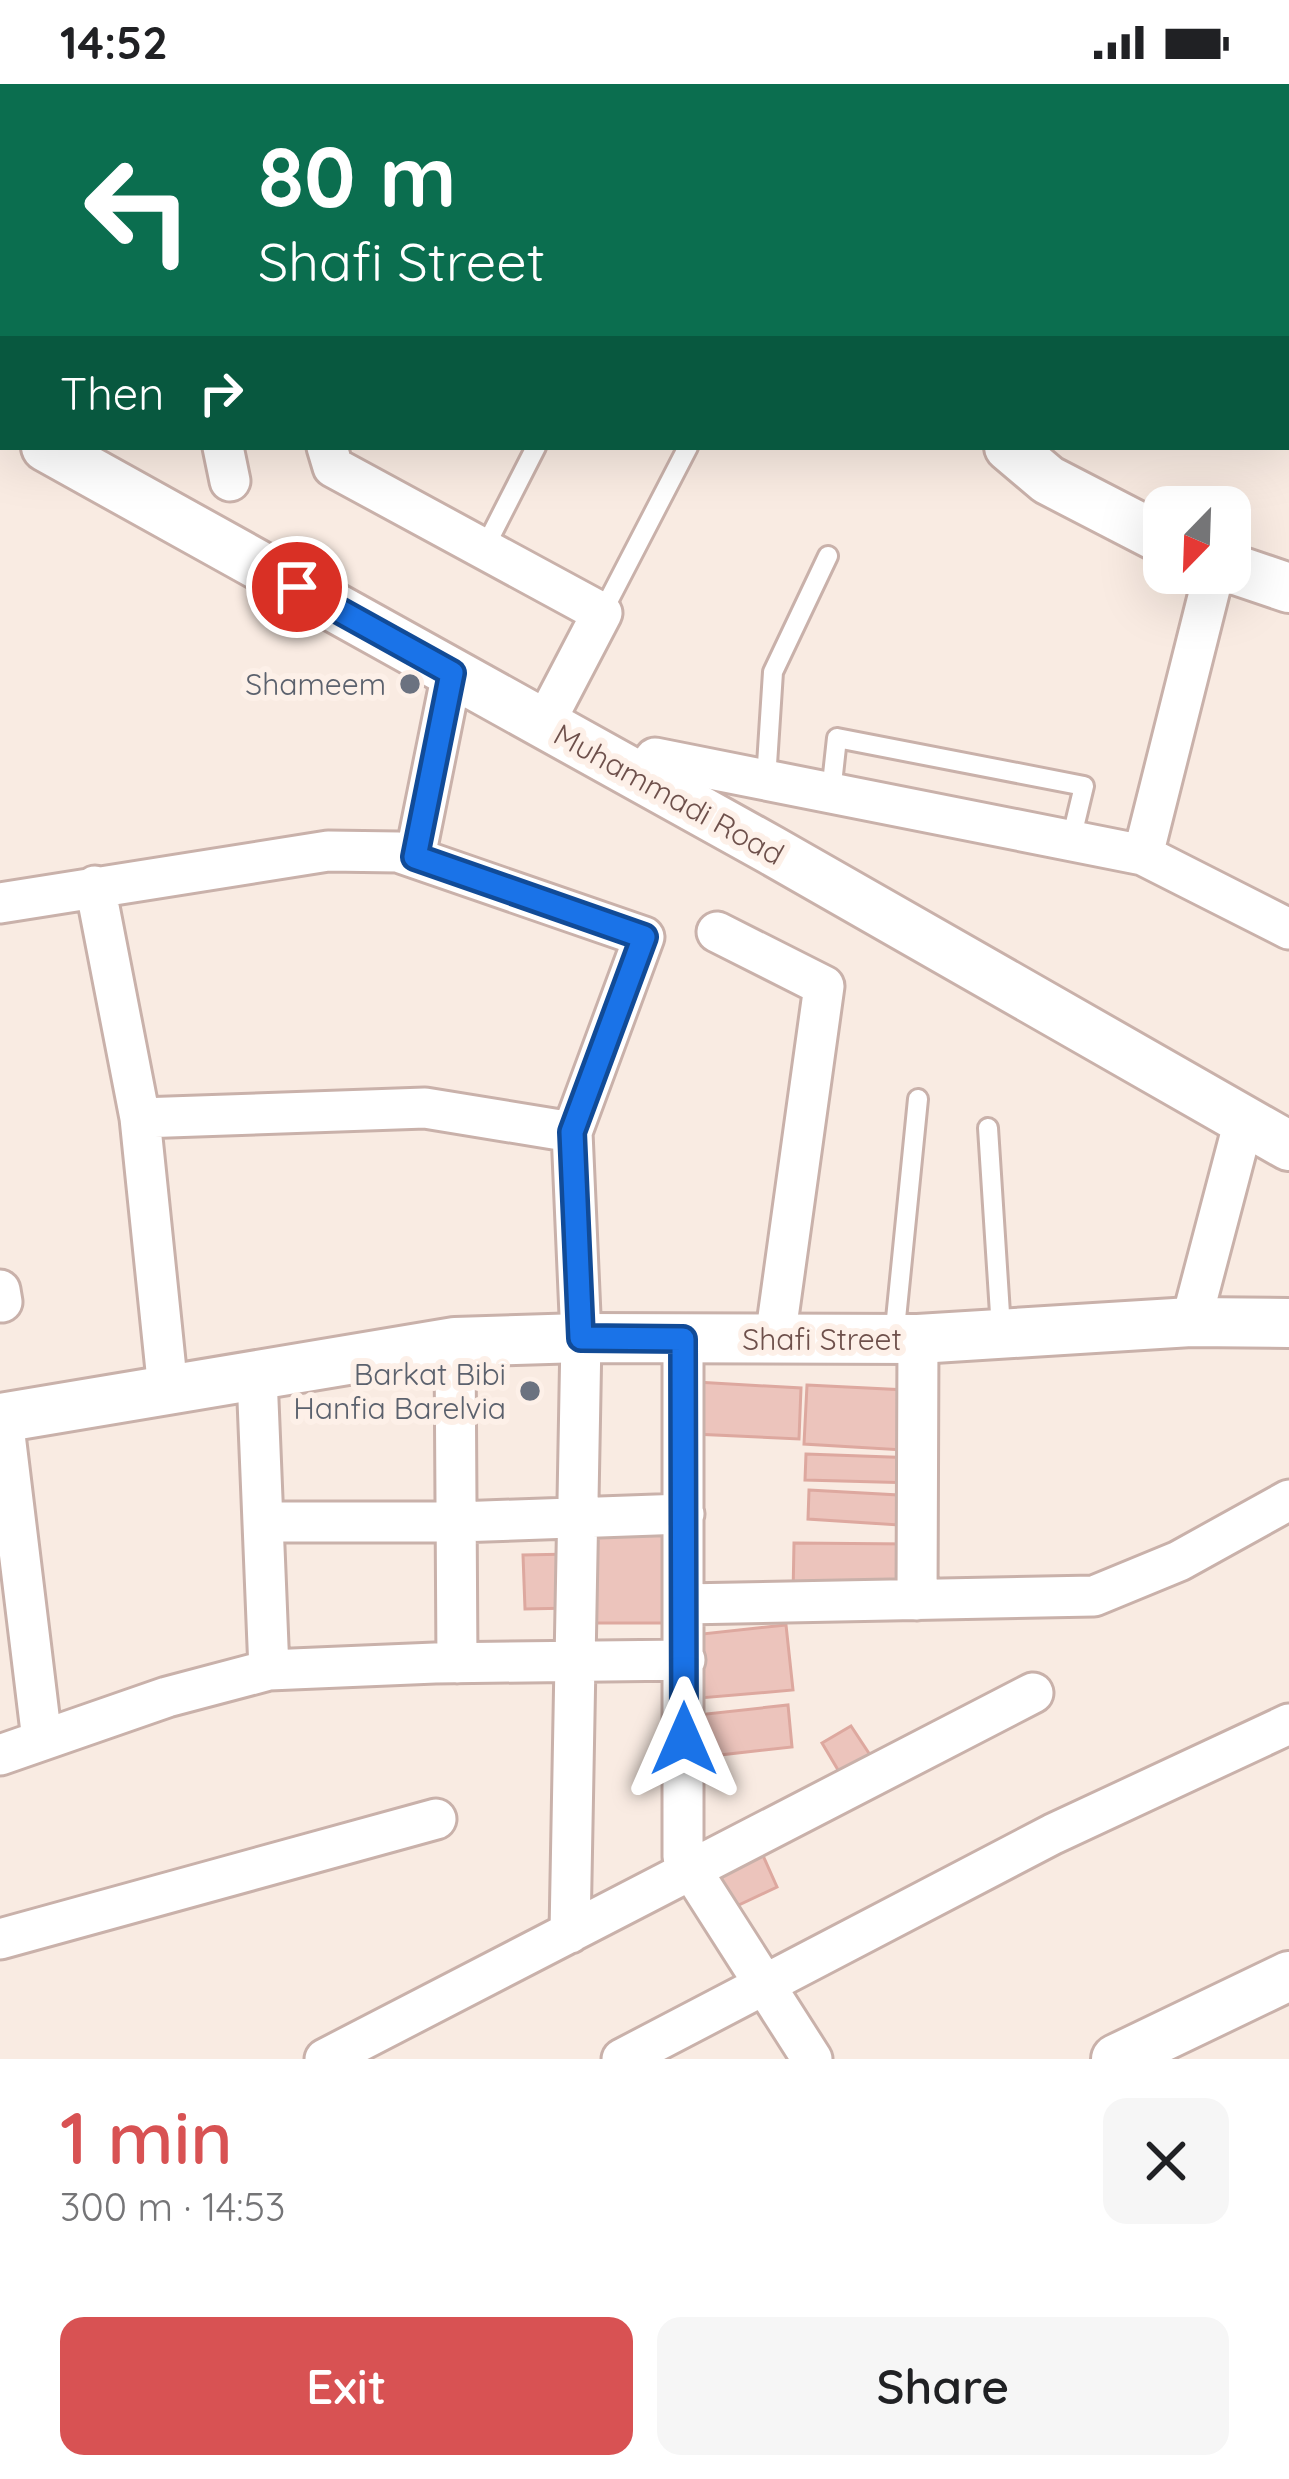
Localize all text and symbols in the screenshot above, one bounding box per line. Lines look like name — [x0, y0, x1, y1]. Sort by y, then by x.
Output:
text: 14:52 — [60, 14, 168, 70]
text: 80 m — [258, 123, 457, 228]
icon: left — [60, 132, 216, 288]
text: Shafi Street — [258, 227, 545, 295]
icon: right — [188, 360, 254, 426]
text: Then — [60, 365, 164, 421]
north arrow — [1143, 486, 1251, 594]
map controls — [1143, 486, 1251, 594]
pin — [246, 536, 348, 638]
icon: arrive — [264, 554, 330, 620]
place label: Shameem — [245, 665, 386, 703]
marker: Shameem — [397, 671, 423, 697]
street label: Muhammadi Road — [547, 715, 791, 873]
street label: Shafi Street — [742, 1320, 902, 1358]
place label: Barkat Bibi Hanfia Barelvia — [293, 1355, 506, 1427]
marker: Barkat Bibi Hanfia Barelvia — [517, 1378, 543, 1404]
position arrow — [621, 1676, 747, 1802]
text: 1 min — [60, 2092, 233, 2182]
button: close — [1103, 2098, 1229, 2224]
text: 300 m · 14:53 — [60, 2182, 285, 2231]
button: Exit — [60, 2317, 633, 2455]
button: Share — [657, 2317, 1229, 2455]

